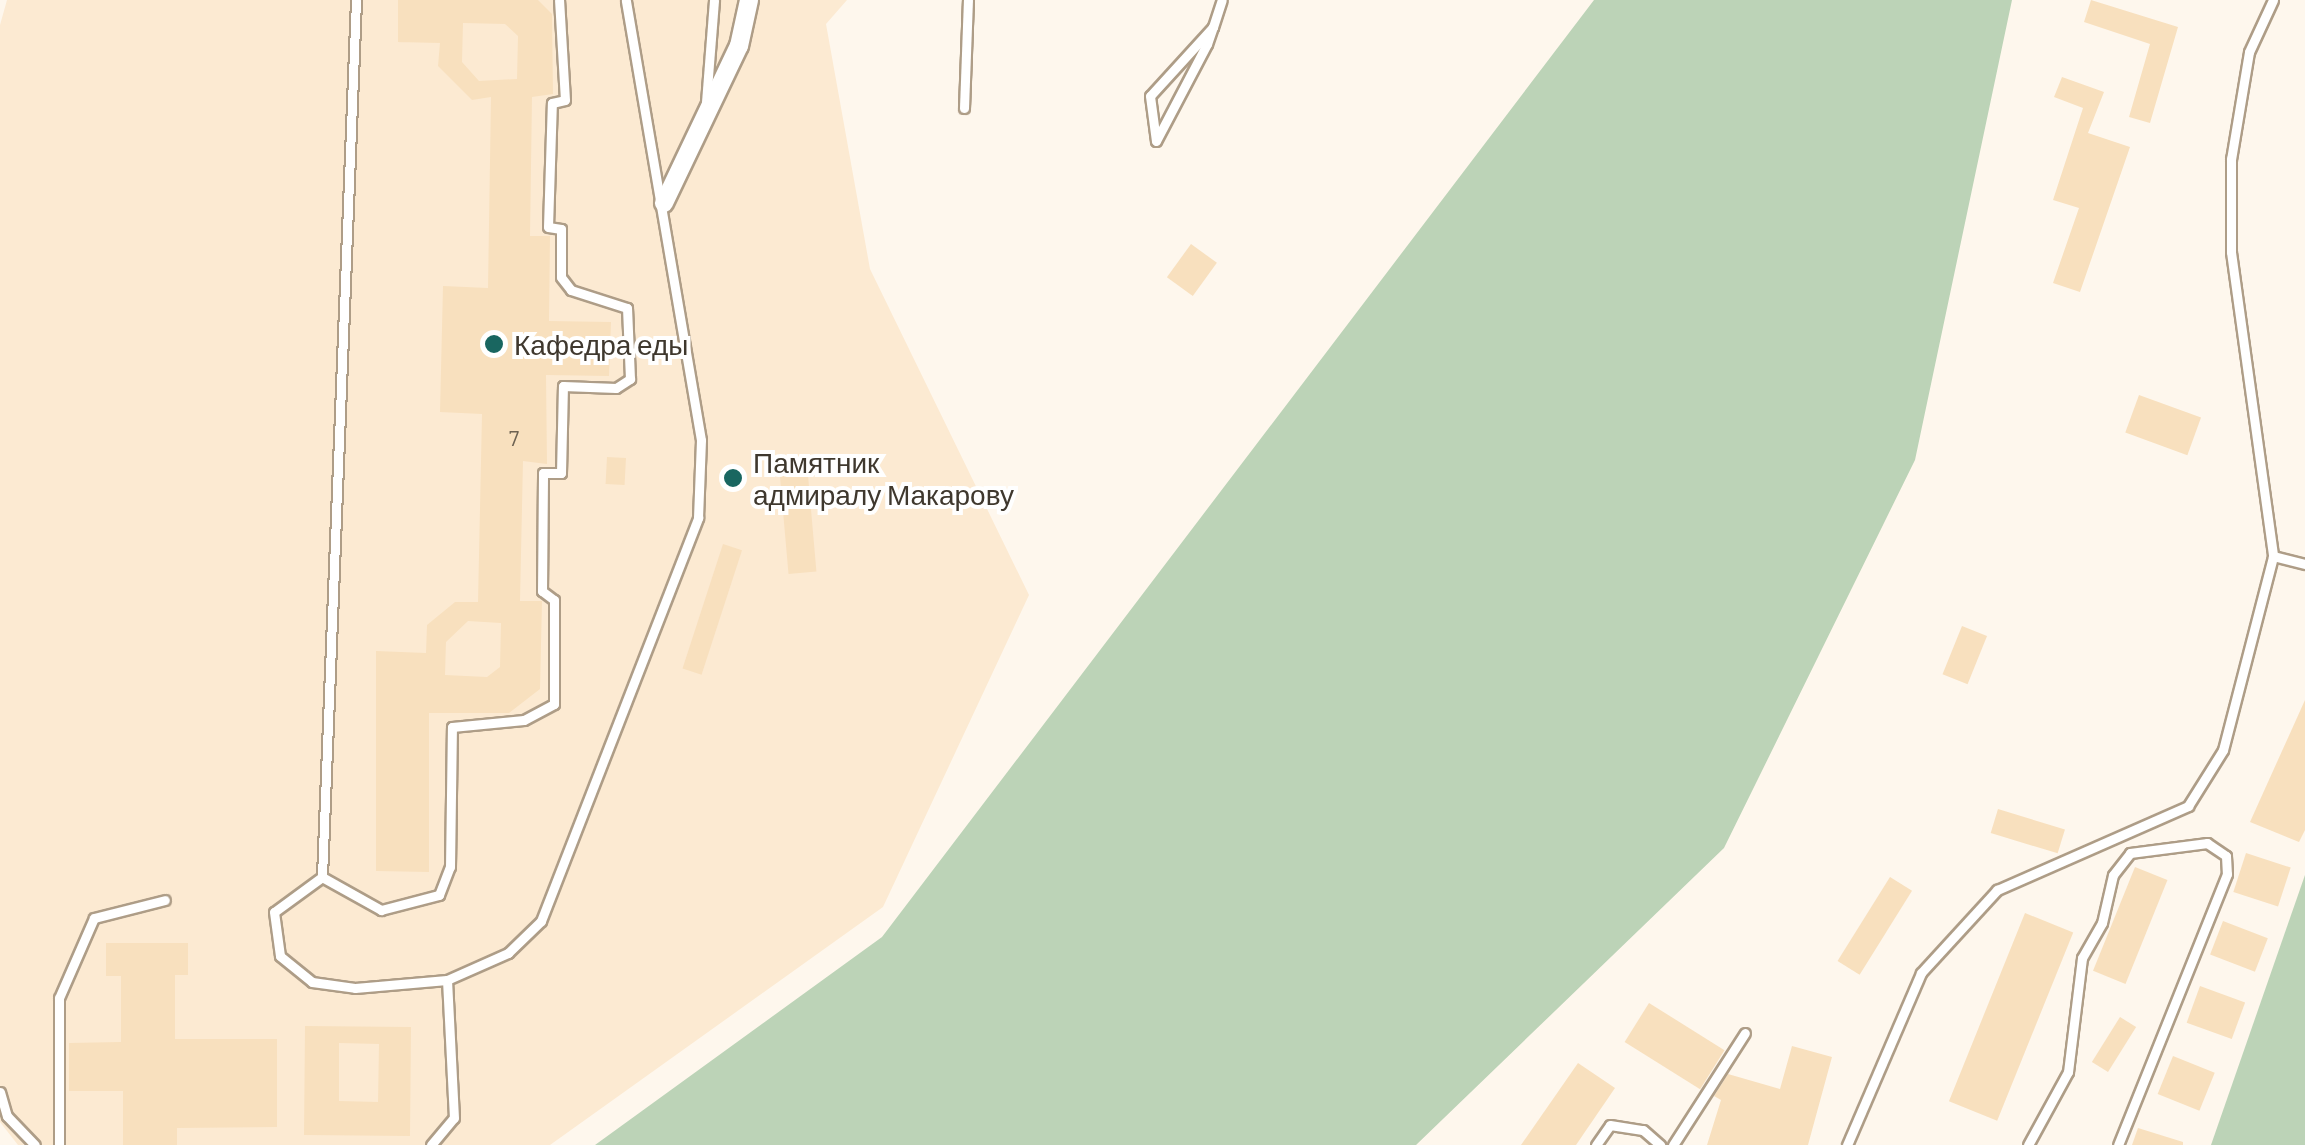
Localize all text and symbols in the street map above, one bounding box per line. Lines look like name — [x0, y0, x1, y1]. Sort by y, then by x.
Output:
place label: Кафедра еды — [514, 327, 688, 361]
marker: Кафедра еды — [483, 333, 505, 355]
house number: 7 — [509, 425, 519, 451]
place label: Памятник адмиралу Макарову — [753, 445, 1014, 511]
marker: Памятник адмиралу Макарову — [722, 467, 744, 489]

